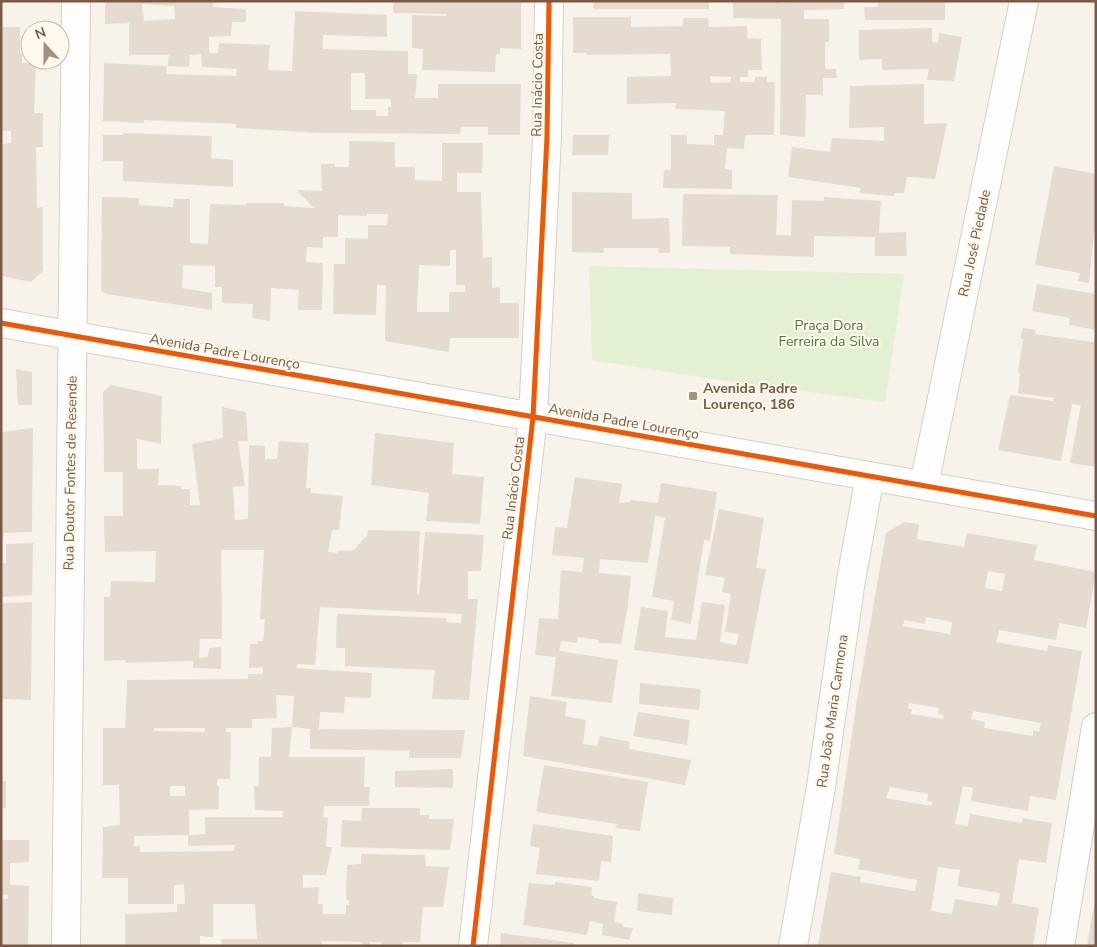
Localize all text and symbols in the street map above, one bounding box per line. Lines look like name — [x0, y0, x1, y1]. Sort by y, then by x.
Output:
north arrow — [20, 20, 70, 70]
text: N — [32, 23, 49, 44]
street label: Rua Inácio Costa — [527, 33, 548, 137]
street label: Rua José Piedade — [954, 188, 995, 298]
park label: Praça Dora Ferreira da Silva — [779, 316, 879, 351]
street label: Avenida Padre Lourenço — [148, 329, 302, 374]
street label: Rua Doutor Fontes de Resende — [59, 375, 82, 571]
place label: Avenida Padre Lourenço, 186 — [703, 379, 798, 414]
marker: Avenida Padre Lourenço, 186 — [687, 390, 699, 402]
street label: Avenida Padre Lourenço — [547, 399, 701, 444]
street label: Rua Inácio Costa — [498, 435, 529, 541]
street label: Rua João Maria Carmona — [812, 633, 853, 789]

